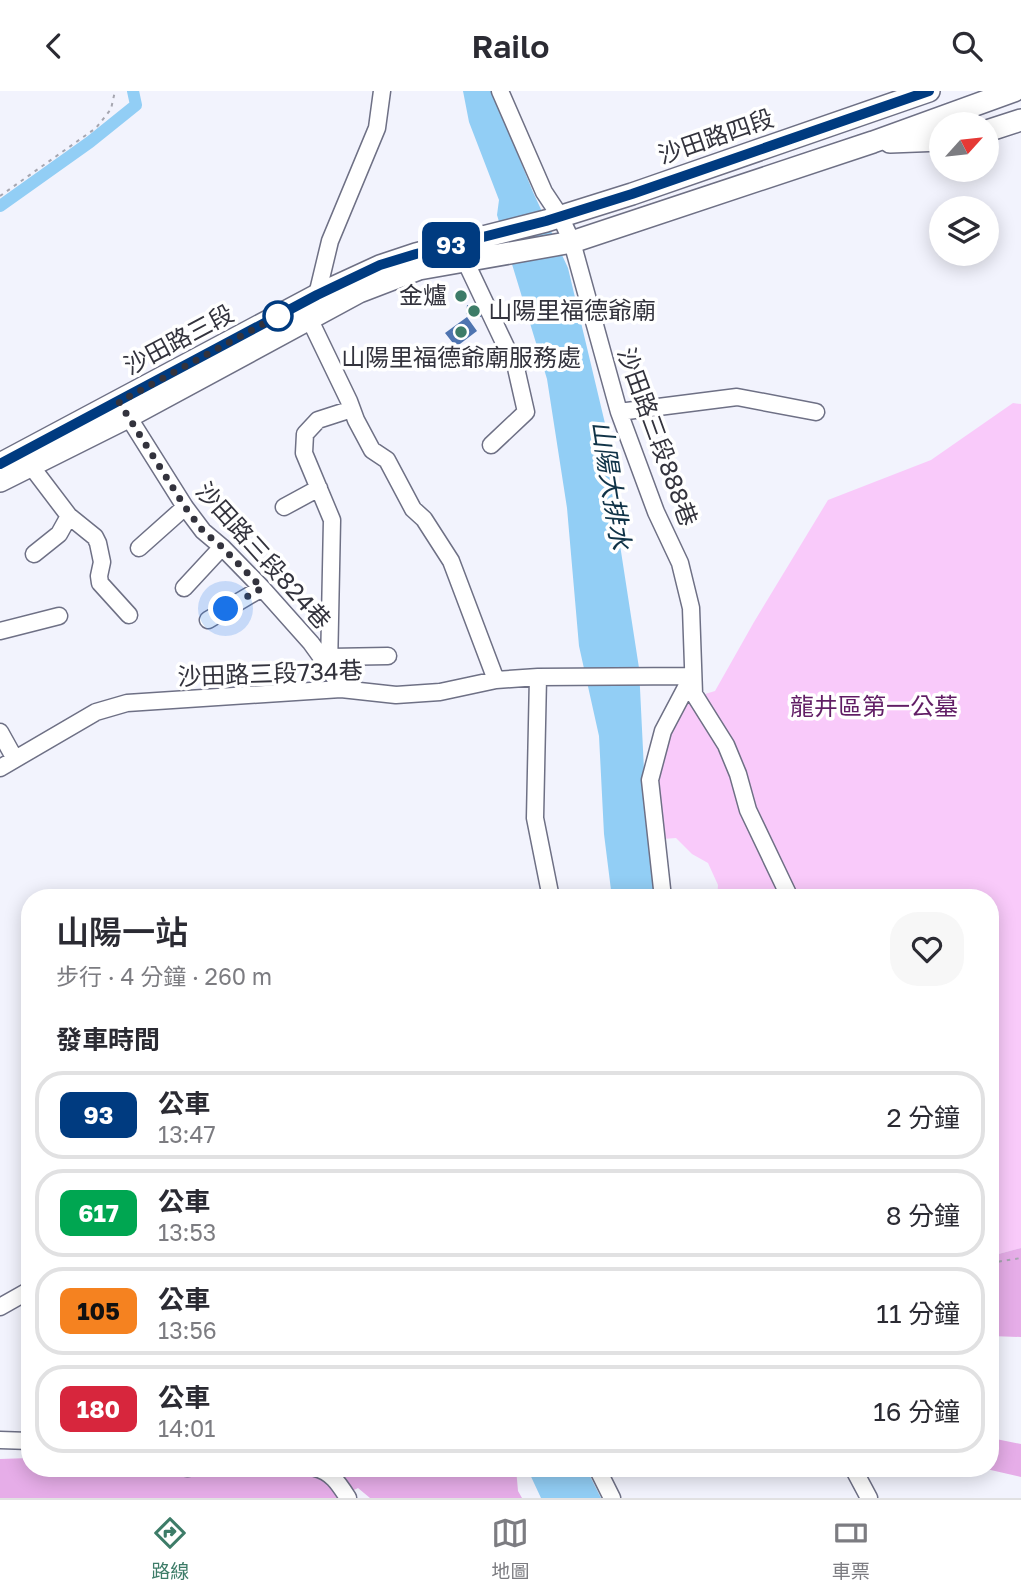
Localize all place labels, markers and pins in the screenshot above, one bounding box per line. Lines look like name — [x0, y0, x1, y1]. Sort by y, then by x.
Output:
place label: 金爐 — [399, 280, 447, 309]
marker: 金爐 — [453, 288, 469, 304]
place label: 山陽里福德爺廟 — [488, 295, 656, 324]
unlabelled marker — [263, 301, 293, 331]
marker: 山陽里福德爺廟 — [466, 303, 482, 319]
marker: 山陽里福德爺廟服務處 — [453, 324, 469, 340]
place label: 山陽里福德爺廟服務處 — [341, 342, 581, 371]

